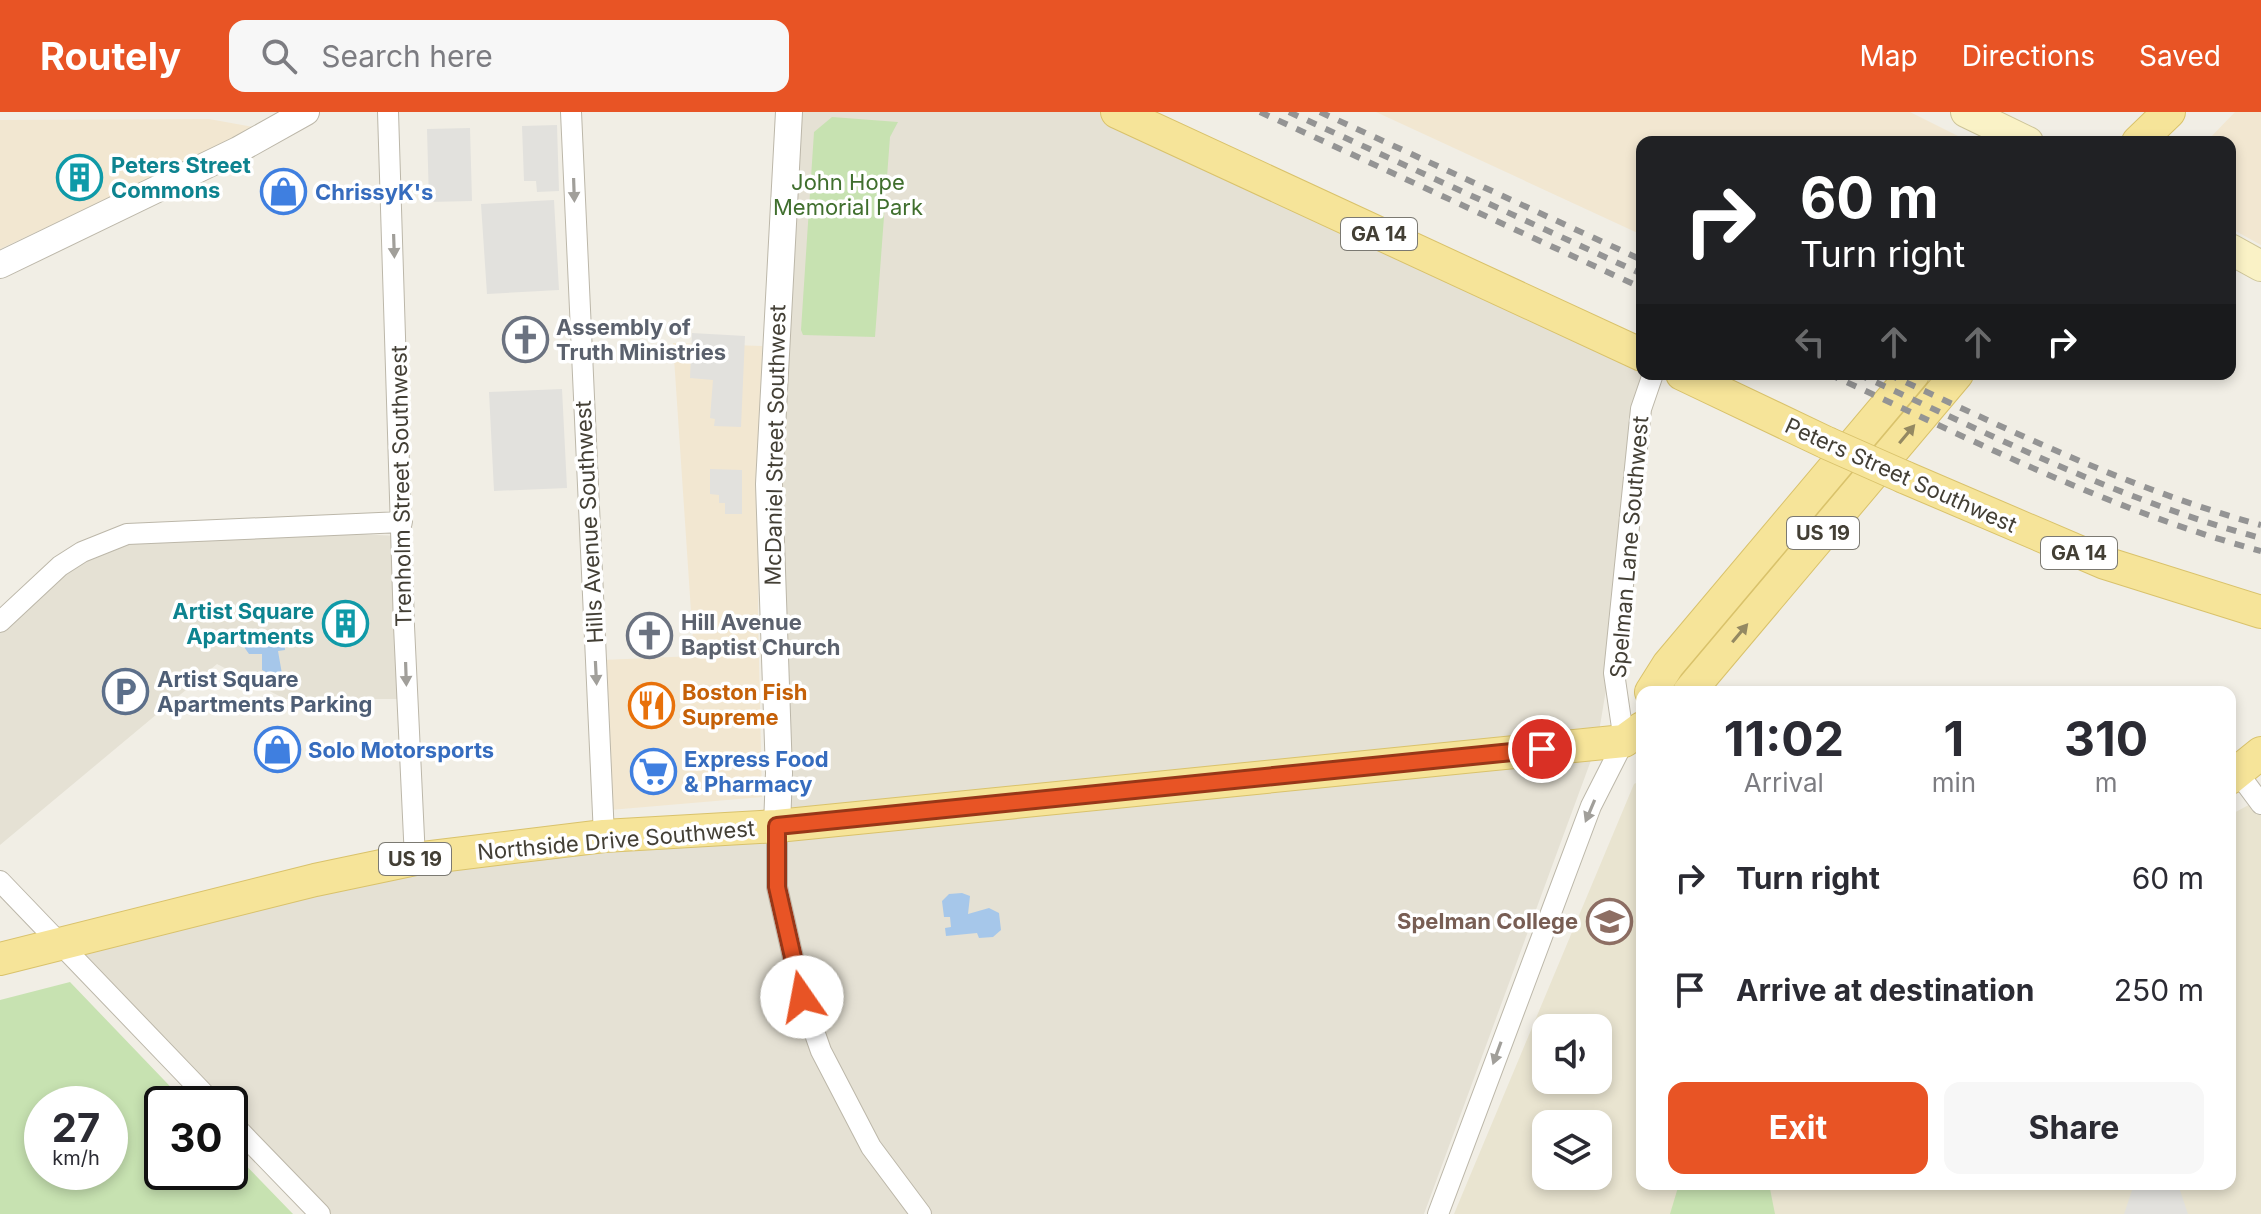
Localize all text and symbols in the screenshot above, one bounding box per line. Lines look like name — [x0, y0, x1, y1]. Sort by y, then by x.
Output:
search box — [229, 20, 789, 92]
text: Routely — [40, 33, 181, 79]
icon: search — [257, 34, 301, 78]
text: Search here — [321, 38, 493, 74]
text: Map — [1859, 39, 1918, 73]
text: Directions — [1962, 39, 2095, 73]
text: Saved — [2139, 39, 2221, 73]
place label: Peters Street Commons — [111, 152, 251, 203]
building icon: Peters Street Commons — [56, 154, 104, 202]
text: 60 m — [1800, 164, 1939, 232]
shop icon: ChrissyK's — [260, 168, 308, 216]
icon: right — [1668, 168, 1772, 272]
park label: John Hope Memorial Park — [773, 169, 923, 220]
one-way arrow — [568, 178, 581, 203]
place label: ChrissyK's — [315, 179, 433, 205]
road number: GA 14 — [1341, 218, 1417, 250]
text: Turn right — [1800, 232, 1965, 276]
one-way arrow — [387, 234, 400, 259]
street label: McDaniel Street Southwest — [760, 304, 790, 586]
place label: Assembly of Truth Ministries — [556, 314, 726, 365]
church icon: Assembly of Truth Ministries — [501, 316, 549, 364]
icon: left — [1788, 320, 1832, 364]
icon: ahead — [1872, 320, 1916, 364]
icon: ahead — [1956, 320, 2000, 364]
icon: right — [2040, 320, 2084, 364]
street label: Trenholm Street Southwest — [386, 345, 416, 627]
street label: Hills Avenue Southwest — [570, 400, 608, 644]
street label: Peters Street Southwest — [1781, 412, 2021, 538]
street label: Spelman Lane Southwest — [1605, 415, 1653, 679]
one-way arrow — [1898, 424, 1915, 444]
road number: US 19 — [1787, 517, 1859, 549]
road number: GA 14 — [2041, 537, 2117, 569]
place label: Artist Square Apartments — [172, 598, 314, 649]
building icon: Artist Square Apartments — [321, 600, 369, 648]
place label: Hill Avenue Baptist Church — [681, 609, 841, 660]
church icon: Hill Avenue Baptist Church — [626, 611, 674, 659]
one-way arrow — [1731, 623, 1748, 643]
one-way arrow — [589, 661, 602, 686]
one-way arrow — [399, 662, 412, 687]
place label: Artist Square Apartments Parking — [157, 666, 372, 717]
parking icon: Artist Square Apartments Parking — [102, 668, 150, 716]
place label: Boston Fish Supreme — [682, 679, 808, 730]
restaurant icon: Boston Fish Supreme — [627, 681, 675, 729]
text: 11:02 — [1724, 709, 1844, 768]
text: 1 — [1944, 709, 1964, 768]
text: 310 — [2064, 709, 2148, 768]
pin — [1508, 715, 1576, 783]
shop icon: Solo Motorsports — [253, 726, 301, 774]
icon: arrive — [1520, 727, 1564, 771]
place label: Solo Motorsports — [308, 737, 494, 763]
place label: Express Food & Pharmacy — [684, 746, 829, 797]
supermarket icon: Express Food & Pharmacy — [629, 748, 677, 796]
text: Arrival — [1744, 767, 1824, 798]
text: min — [1932, 767, 1976, 798]
text: m — [2095, 767, 2117, 798]
one-way arrow — [1584, 799, 1597, 823]
street label: Northside Drive Southwest — [476, 815, 756, 865]
road number: US 19 — [379, 843, 451, 875]
icon: right — [1668, 856, 1712, 900]
text: Turn right — [1736, 860, 1880, 896]
text: 60 m — [2132, 860, 2204, 896]
school or university icon: Spelman College — [1585, 897, 1633, 945]
place label: Spelman College — [1397, 908, 1578, 934]
position arrow — [760, 955, 844, 1039]
icon: arrive — [1668, 968, 1712, 1012]
text: Arrive at destination — [1736, 972, 2034, 1008]
text: 250 m — [2114, 972, 2204, 1008]
map controls — [1532, 1014, 1612, 1190]
button: sound — [1532, 1014, 1612, 1094]
one-way arrow — [1490, 1042, 1503, 1066]
button: Exit — [1668, 1082, 1928, 1174]
button: Share — [1944, 1082, 2204, 1174]
speed limit sign: 30 — [144, 1086, 248, 1190]
text: 27 — [52, 1103, 100, 1152]
button: layers — [1532, 1110, 1612, 1190]
text: km/h — [52, 1146, 100, 1170]

